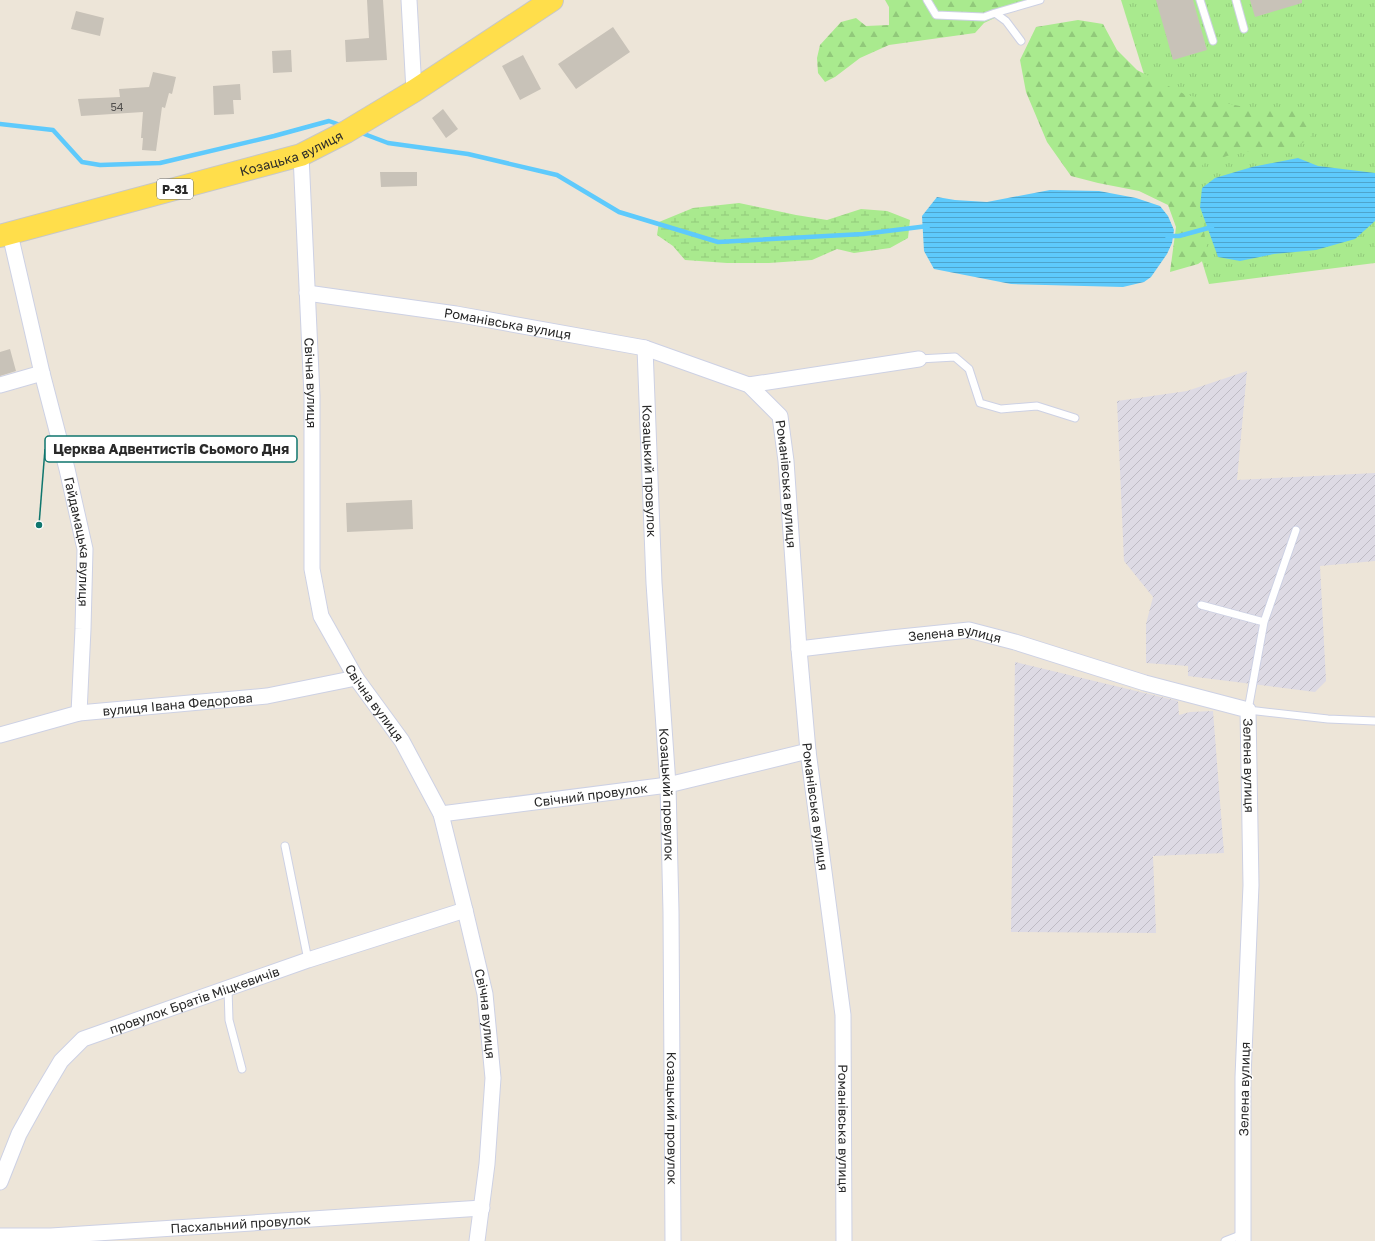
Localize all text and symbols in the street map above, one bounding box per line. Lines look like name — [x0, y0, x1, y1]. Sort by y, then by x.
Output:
house number: 54 — [110, 100, 124, 113]
street label: Козацька вулиця — [238, 127, 345, 179]
road number: Р-31 — [157, 179, 193, 199]
street label: Романівська вулиця — [443, 304, 573, 343]
street label: Свічна вулиця — [301, 337, 320, 428]
street label: Козацький провулок — [639, 404, 660, 538]
street label: Романівська вулиця — [773, 419, 800, 549]
callout: Церква Адвентистiв Сьомого Дня — [45, 436, 297, 462]
text: Церква Адвентистiв Сьомого Дня — [53, 440, 289, 457]
street label: Гайдамацька вулиця — [61, 475, 93, 607]
street label: Зелена вулиця — [907, 622, 1003, 646]
street label: Свічна вулиця — [342, 661, 407, 744]
street label: вулиця Івана Федорова — [102, 689, 253, 719]
street label: Зелена вулиця — [1240, 718, 1258, 813]
street label: Козацький провулок — [656, 727, 678, 862]
street label: Романівська вулиця — [799, 742, 832, 871]
street label: Свічний провулок — [533, 780, 649, 810]
street label: провулок Братів Міцкевичів — [107, 963, 282, 1037]
street label: Свічна вулиця — [471, 967, 499, 1059]
street label: Зелена вулиця — [1235, 1042, 1253, 1136]
street label: Козацький провулок — [664, 1052, 681, 1185]
street label: Романівська вулиця — [835, 1064, 852, 1193]
street label: Пасхальний провулок — [170, 1211, 312, 1236]

